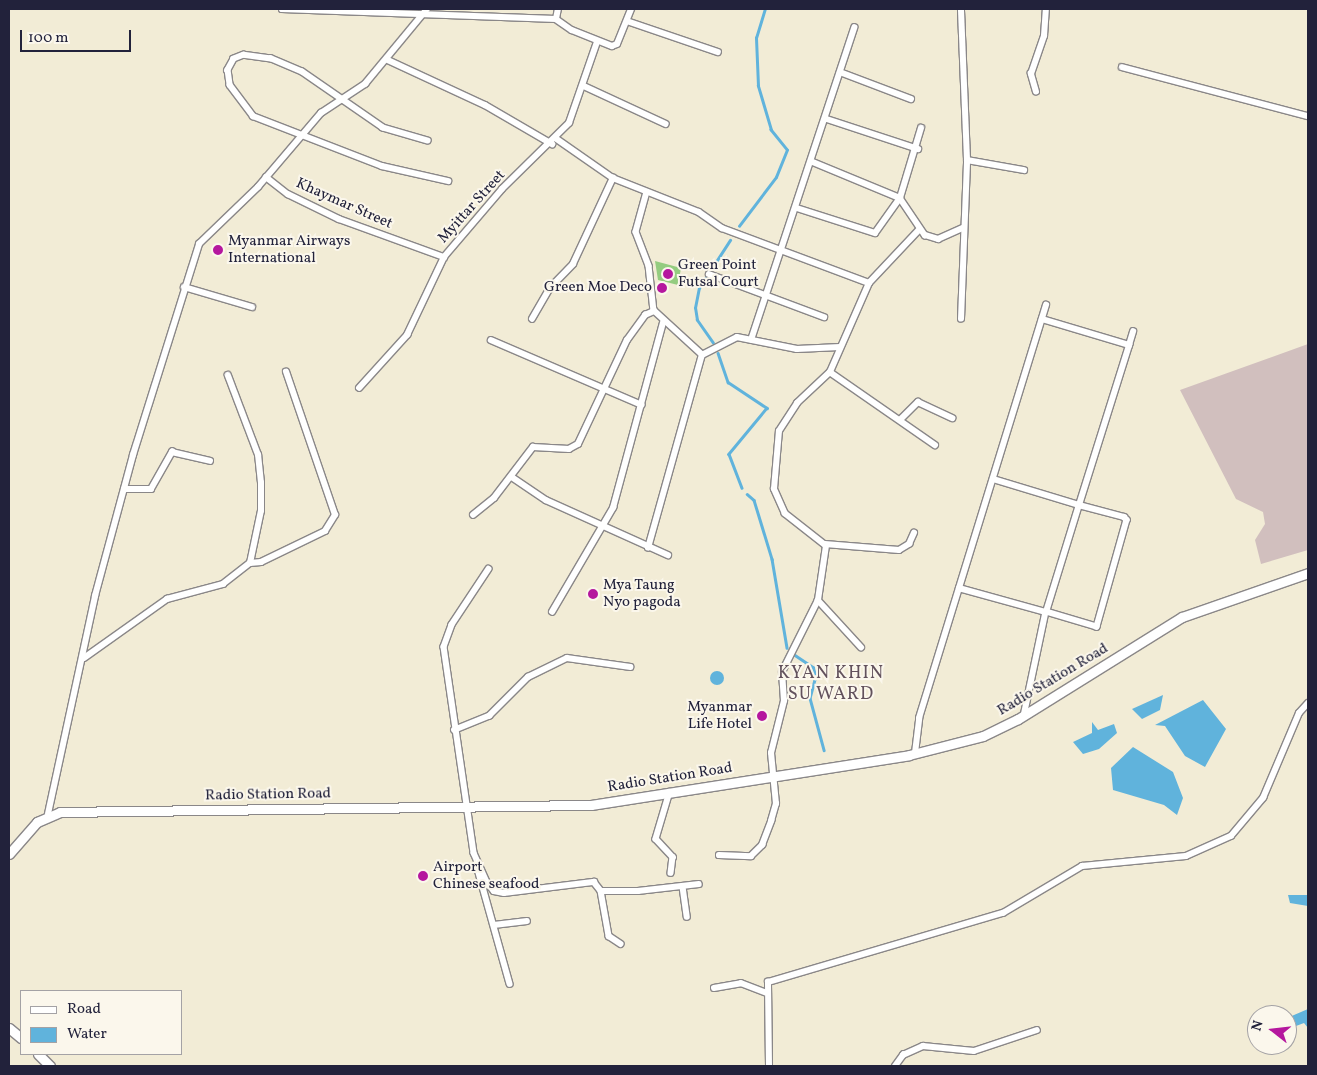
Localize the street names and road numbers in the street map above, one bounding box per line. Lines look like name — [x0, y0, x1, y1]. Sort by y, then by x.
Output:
street label: Myittar Street — [434, 167, 510, 247]
street label: Khaymar Street — [293, 175, 395, 233]
street label: Radio Station Road — [994, 640, 1112, 720]
street label: Radio Station Road — [606, 759, 734, 797]
street label: Radio Station Road — [205, 785, 331, 805]

